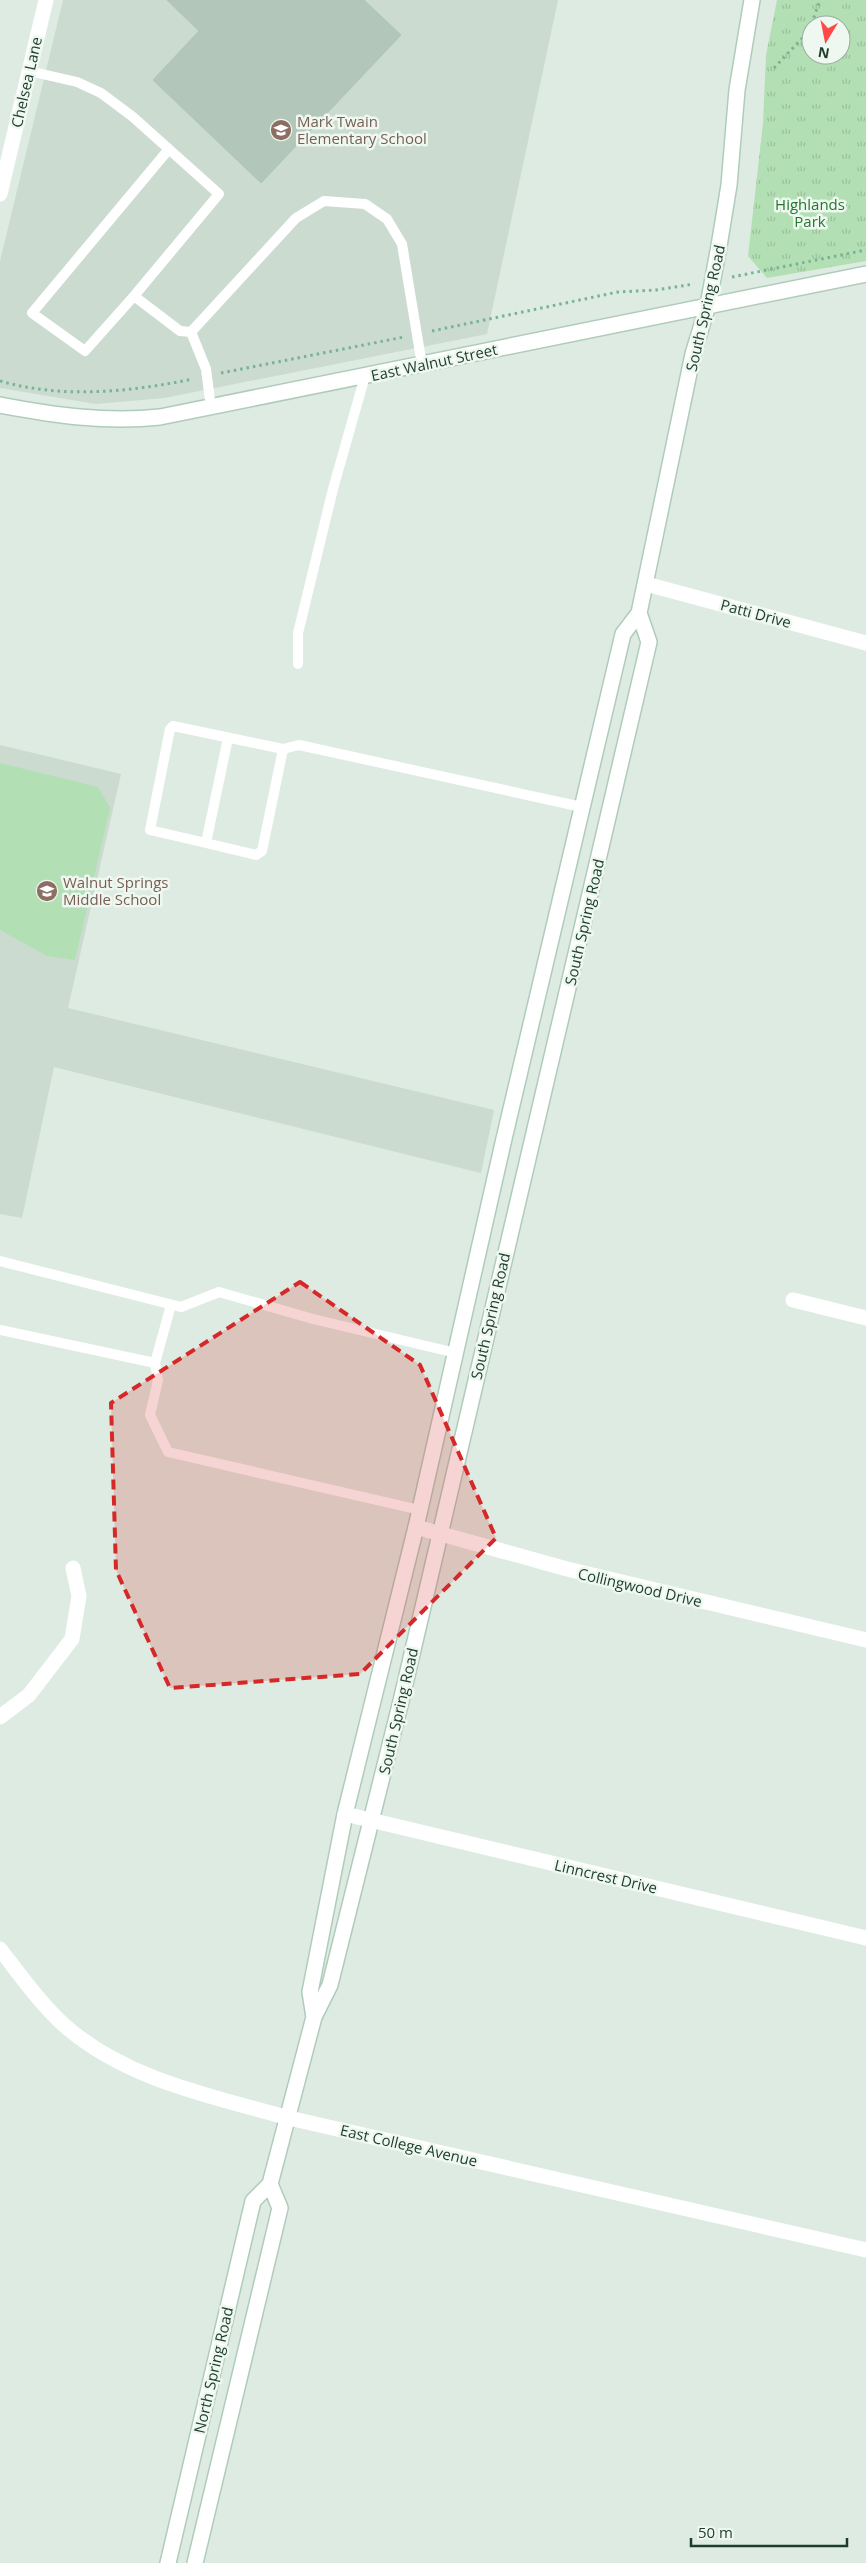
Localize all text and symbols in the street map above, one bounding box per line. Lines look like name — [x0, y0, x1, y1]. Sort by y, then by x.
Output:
north arrow — [801, 15, 851, 65]
street label: Chelsea Lane — [6, 35, 46, 129]
text: N — [816, 43, 831, 64]
place label: Mark Twain Elementary School — [297, 111, 427, 148]
school or university icon: Mark Twain Elementary School — [269, 118, 293, 142]
park label: Highlands Park — [775, 194, 845, 231]
street label: South Spring Road — [681, 243, 729, 373]
street label: East Walnut Street — [369, 339, 499, 385]
street label: Patti Drive — [718, 594, 794, 632]
street label: South Spring Road — [560, 857, 608, 987]
place label: Walnut Springs Middle School — [63, 872, 168, 909]
school or university icon: Walnut Springs Middle School — [35, 879, 59, 903]
street label: South Spring Road — [466, 1251, 514, 1381]
street label: Collingwood Drive — [576, 1563, 704, 1611]
street label: South Spring Road — [374, 1646, 422, 1776]
street label: Linncrest Drive — [553, 1854, 659, 1898]
street label: East College Avenue — [338, 2119, 480, 2171]
street label: North Spring Road — [189, 2305, 237, 2435]
scale bar — [691, 2516, 847, 2548]
text: 50 m — [698, 2522, 733, 2542]

